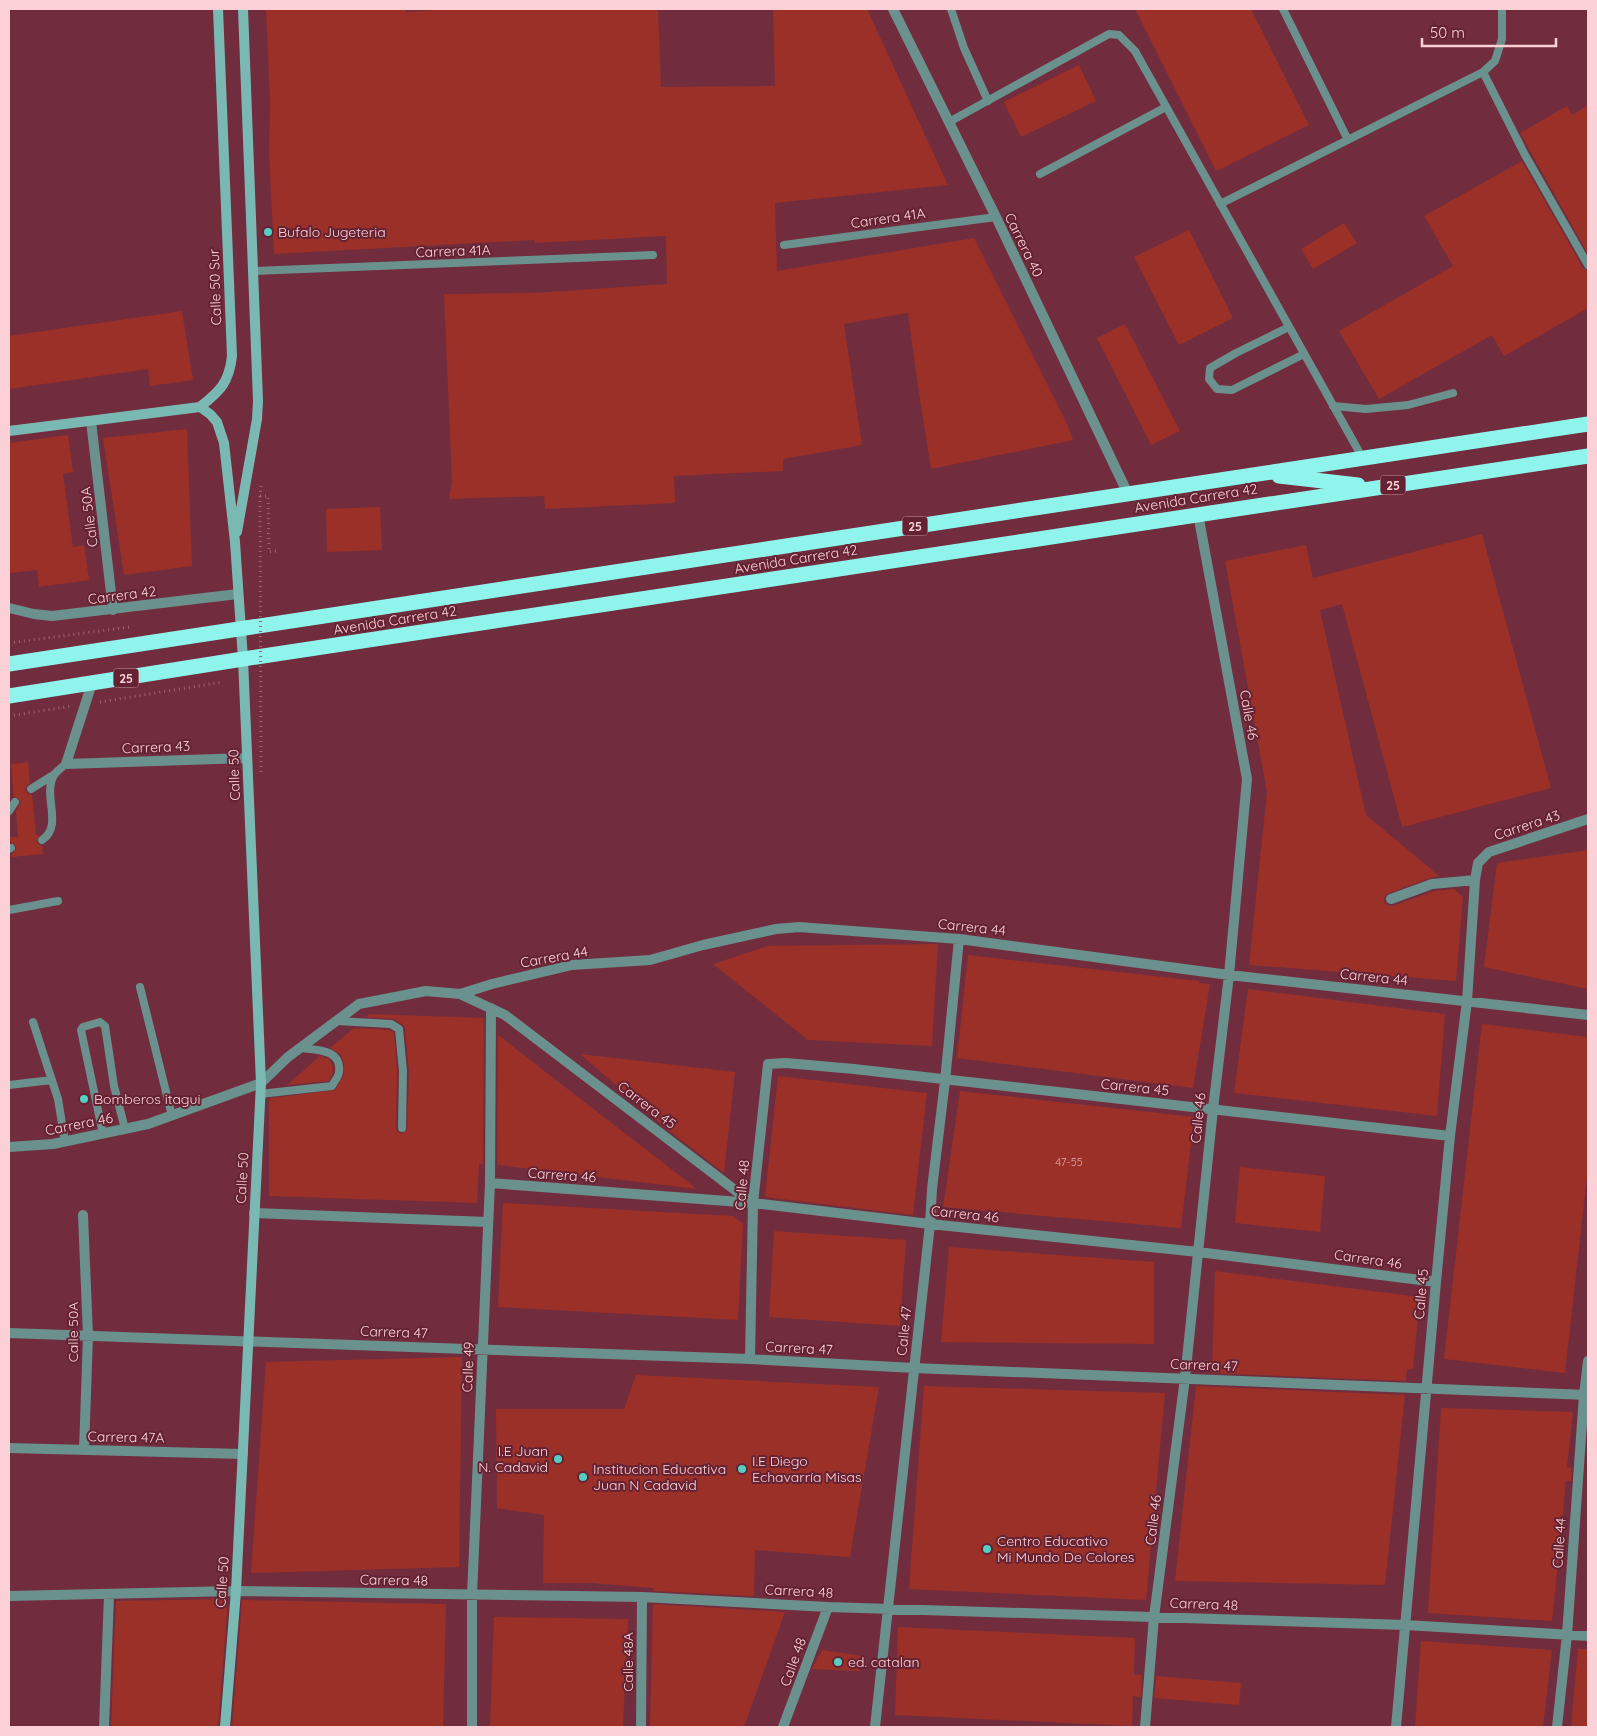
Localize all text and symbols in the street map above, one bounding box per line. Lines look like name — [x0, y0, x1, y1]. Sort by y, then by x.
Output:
scale bar — [1422, 15, 1556, 47]
text: 50 m — [1430, 23, 1465, 42]
street label: Carrera 41A — [850, 204, 926, 232]
street label: Carrera 40 — [1001, 210, 1047, 280]
place label: Bufalo Jugeteria — [278, 223, 386, 241]
marker: Bufalo Jugeteria — [262, 226, 274, 238]
street label: Carrera 41A — [415, 241, 491, 261]
street label: Calle 50 Sur — [205, 248, 225, 326]
road number: 25 — [1380, 476, 1406, 494]
street label: Avenida Carrera 42 — [1133, 479, 1259, 517]
street label: Calle 50A — [76, 486, 102, 548]
road number: 25 — [902, 516, 928, 536]
street label: Avenida Carrera 42 — [733, 540, 859, 578]
street label: Carrera 42 — [87, 582, 157, 608]
street label: Avenida Carrera 42 — [332, 601, 458, 639]
road number: 25 — [114, 668, 138, 688]
street label: Calle 46 — [1236, 689, 1262, 742]
street label: Carrera 43 — [122, 737, 190, 757]
street label: Calle 50 — [224, 749, 244, 801]
street label: Carrera 43 — [1492, 806, 1562, 844]
street label: Carrera 44 — [937, 914, 1007, 940]
street label: Carrera 44 — [519, 942, 589, 972]
street label: Carrera 44 — [1339, 964, 1409, 990]
street label: Carrera 45 — [1100, 1074, 1170, 1100]
street label: Carrera 45 — [614, 1077, 680, 1133]
place label: Bomberos itagui — [94, 1090, 200, 1108]
street label: Calle 46 — [1186, 1091, 1210, 1144]
marker: Bomberos itagui — [78, 1093, 90, 1105]
street label: Carrera 46 — [44, 1109, 115, 1139]
street label: Calle 50 — [232, 1152, 252, 1204]
house number: 47-55 — [1055, 1155, 1083, 1169]
street label: Calle 48 — [731, 1159, 753, 1211]
street label: Carrera 46 — [527, 1164, 597, 1186]
street label: Carrera 46 — [930, 1201, 1000, 1227]
street label: Carrera 46 — [1333, 1245, 1404, 1273]
street label: Calle 45 — [1410, 1268, 1432, 1320]
street label: Calle 50A — [64, 1302, 82, 1362]
street label: Calle 47 — [892, 1305, 916, 1357]
street label: Carrera 47 — [360, 1322, 428, 1342]
street label: Carrera 47 — [765, 1337, 833, 1359]
street label: Calle 49 — [458, 1341, 478, 1393]
street label: Carrera 47 — [1170, 1355, 1238, 1375]
street label: Carrera 47A — [87, 1427, 165, 1447]
place label: I.E Juan N. Cadavid — [478, 1442, 548, 1476]
place label: I.E Diego Echavarría Misas — [752, 1452, 862, 1486]
marker: I.E Juan N. Cadavid — [552, 1453, 564, 1465]
place label: Institucion Educativa Juan N Cadavid — [593, 1460, 726, 1494]
marker: I.E Diego Echavarría Misas — [736, 1463, 748, 1475]
marker: Institucion Educativa Juan N Cadavid — [577, 1471, 589, 1483]
street label: Calle 46 — [1141, 1493, 1165, 1546]
street label: Calle 44 — [1548, 1517, 1570, 1569]
place label: Centro Educativo Mi Mundo De Colores — [997, 1532, 1134, 1566]
marker: Centro Educativo Mi Mundo De Colores — [981, 1543, 993, 1555]
street label: Calle 50 — [211, 1556, 233, 1608]
street label: Carrera 48 — [360, 1570, 428, 1590]
street label: Carrera 48 — [764, 1580, 834, 1602]
street label: Carrera 48 — [1169, 1594, 1239, 1614]
street label: Calle 48A — [619, 1632, 637, 1692]
street label: Calle 48 — [776, 1635, 810, 1689]
place label: ed. catalan — [848, 1653, 920, 1671]
marker: ed. catalan — [832, 1656, 844, 1668]

